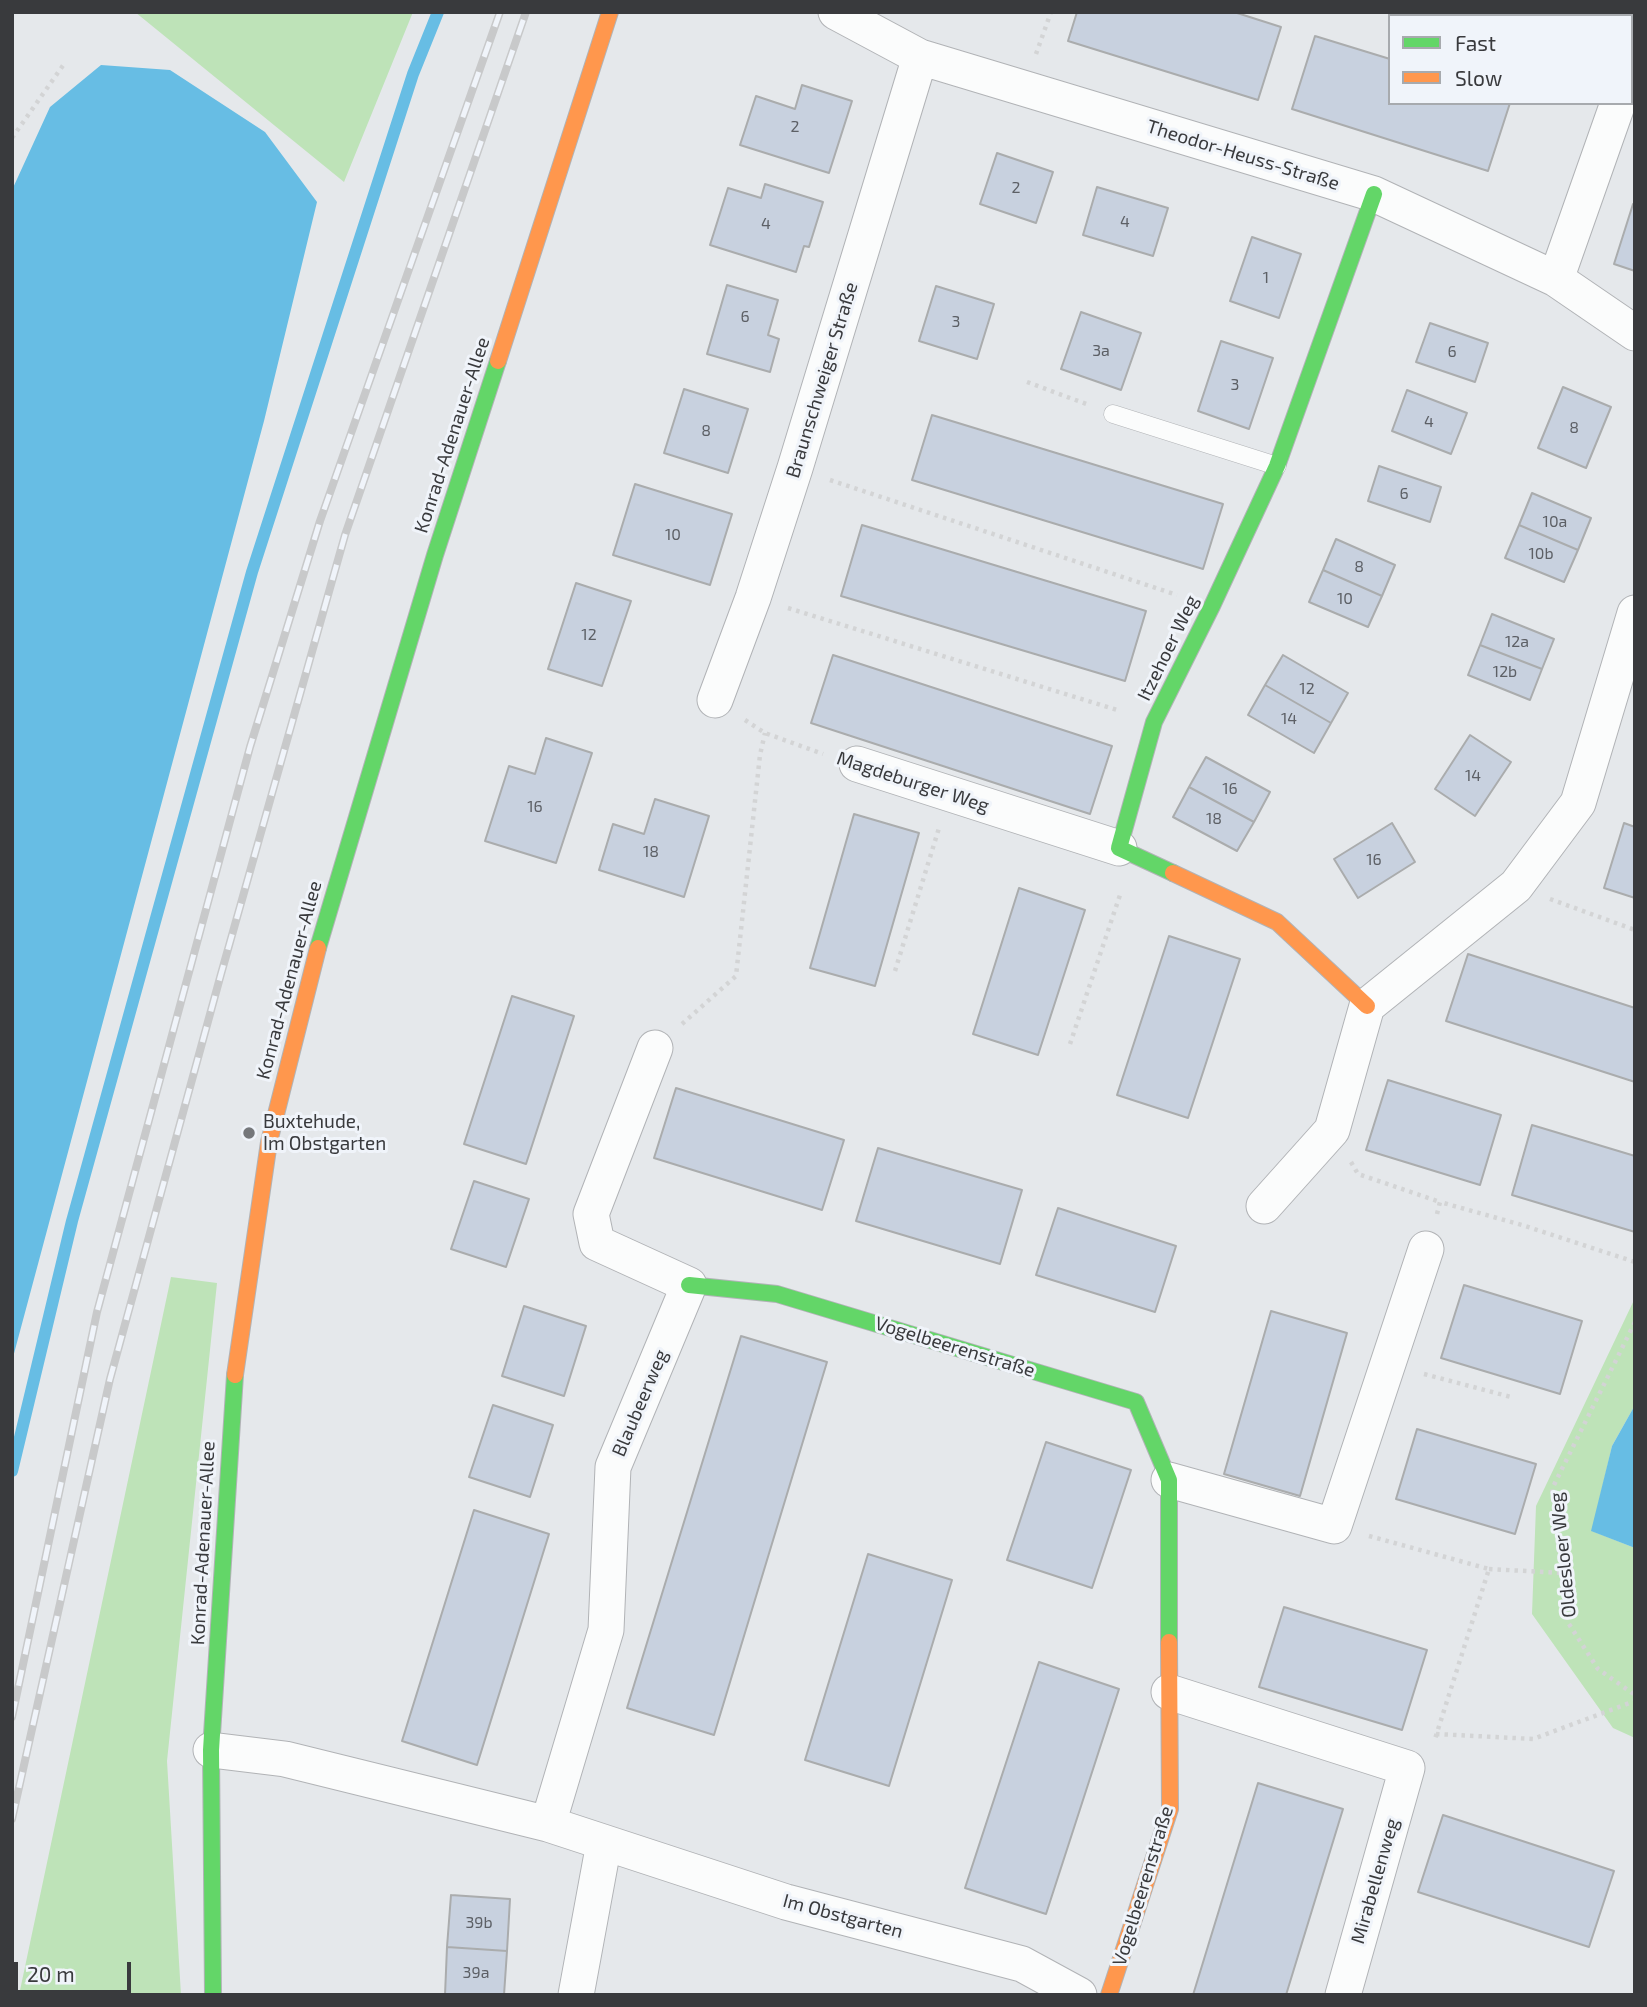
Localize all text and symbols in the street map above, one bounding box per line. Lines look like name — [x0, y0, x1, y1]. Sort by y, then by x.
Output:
legend — [1388, 14, 1633, 105]
text: Fast — [1455, 30, 1496, 55]
text: Slow — [1455, 65, 1502, 90]
street label: Theodor-Heuss-Straße — [1144, 115, 1342, 195]
house number: 2 — [791, 117, 799, 137]
house number: 2 — [1012, 178, 1020, 198]
house number: 4 — [1120, 212, 1130, 232]
house number: 4 — [761, 214, 771, 234]
house number: 1 — [1263, 268, 1269, 288]
street label: Braunschweiger Straße — [781, 279, 863, 481]
house number: 6 — [740, 307, 750, 327]
house number: 3 — [952, 312, 960, 332]
street label: Konrad-Adenauer-Allee — [410, 334, 494, 536]
house number: 3a — [1092, 341, 1110, 361]
house number: 6 — [1447, 342, 1457, 362]
house number: 3 — [1231, 375, 1239, 395]
house number: 4 — [1424, 412, 1434, 432]
house number: 8 — [1569, 418, 1579, 438]
house number: 8 — [701, 421, 711, 441]
house number: 6 — [1399, 484, 1409, 504]
house number: 10a — [1543, 512, 1567, 532]
house number: 10 — [665, 525, 681, 545]
house number: 10b — [1528, 544, 1554, 564]
house number: 8 — [1354, 557, 1364, 577]
house number: 10 — [1337, 589, 1353, 609]
street label: Itzehoer Weg — [1133, 592, 1203, 704]
house number: 12 — [581, 625, 597, 645]
house number: 12a — [1505, 632, 1529, 652]
house number: 12b — [1493, 662, 1517, 682]
house number: 12 — [1299, 679, 1315, 699]
house number: 14 — [1281, 709, 1297, 729]
street label: Magdeburger Weg — [834, 747, 992, 817]
house number: 14 — [1465, 766, 1481, 786]
house number: 16 — [1222, 779, 1238, 799]
house number: 16 — [527, 797, 543, 817]
house number: 18 — [1206, 809, 1222, 829]
house number: 18 — [643, 842, 659, 862]
house number: 16 — [1366, 850, 1382, 870]
street label: Konrad-Adenauer-Allee — [252, 878, 326, 1082]
place label: Buxtehude, Im Obstgarten — [263, 1111, 386, 1155]
marker: Buxtehude, Im Obstgarten — [241, 1125, 257, 1141]
street label: Vogelbeerenstraße — [872, 1312, 1038, 1382]
street label: Blaubeerweg — [607, 1346, 673, 1460]
street label: Konrad-Adenauer-Allee — [186, 1440, 220, 1646]
street label: Oldesloer Weg — [1545, 1491, 1581, 1619]
street label: Vogelbeerenstraße — [1108, 1803, 1178, 1969]
street label: Mirabellenweg — [1346, 1816, 1404, 1946]
street label: Im Obstgarten — [780, 1889, 906, 1943]
house number: 39b — [465, 1913, 493, 1933]
scale bar — [18, 1948, 135, 1992]
text: 20 m — [27, 1961, 75, 1986]
house number: 39a — [463, 1963, 489, 1983]

